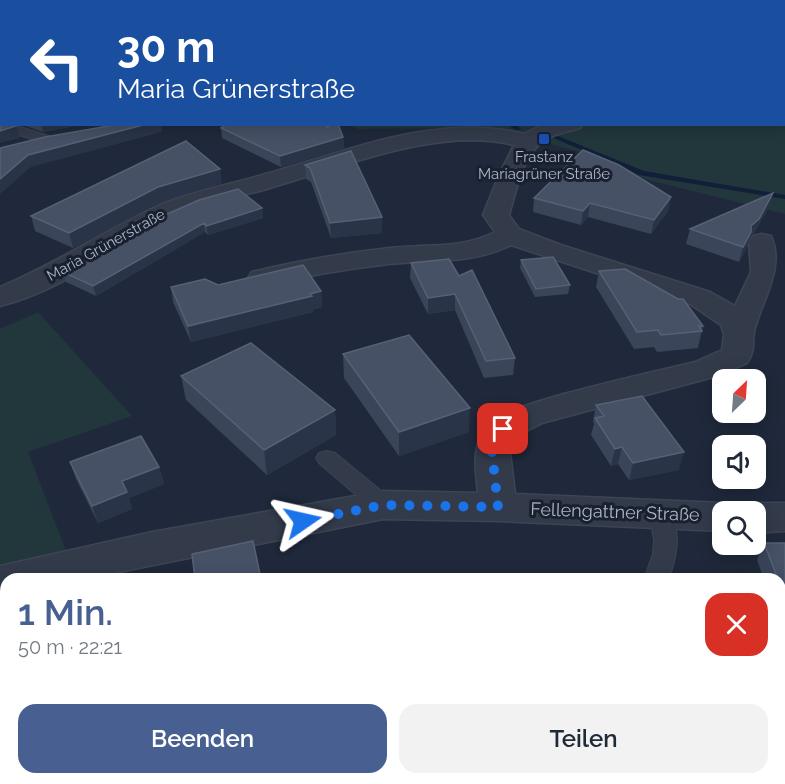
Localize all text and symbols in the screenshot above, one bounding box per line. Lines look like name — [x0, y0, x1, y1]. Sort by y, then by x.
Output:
text: 30 m — [117, 23, 215, 72]
icon: left — [18, 24, 96, 102]
text: Maria Grünerstraße — [117, 73, 355, 104]
marker: Frastanz Mariagrüner Straße — [537, 132, 551, 146]
place label: Frastanz Mariagrüner Straße — [478, 148, 610, 183]
street label: Maria Grünerstraße — [44, 205, 168, 285]
north arrow — [712, 369, 766, 423]
map controls — [712, 369, 766, 555]
pin — [477, 403, 528, 454]
icon: arrive — [486, 412, 519, 445]
button: sound — [712, 435, 766, 489]
position arrow — [271, 489, 335, 553]
street label: Fellengattner Straße — [530, 498, 700, 525]
button: search — [712, 501, 766, 555]
text: 1 Min. — [18, 591, 113, 633]
button: close — [705, 593, 768, 656]
text: 50 m · 22:21 — [18, 635, 122, 659]
button: Beenden — [18, 704, 387, 773]
button: Teilen — [399, 704, 768, 773]

